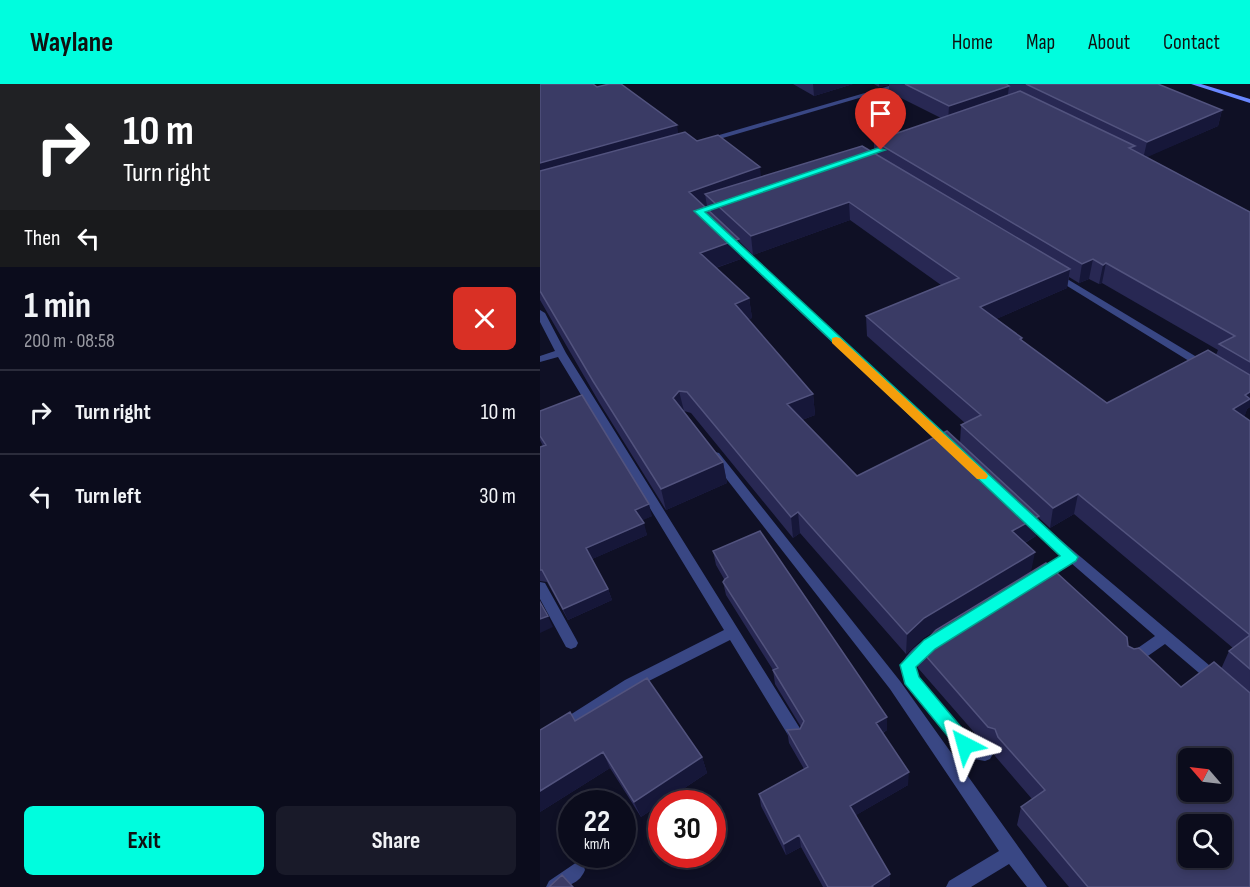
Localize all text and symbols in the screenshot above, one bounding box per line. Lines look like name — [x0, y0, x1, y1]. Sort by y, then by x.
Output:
text: Waylane — [30, 26, 113, 59]
text: Home — [952, 30, 993, 55]
text: Map — [1026, 30, 1055, 55]
text: About — [1088, 30, 1130, 55]
text: Contact — [1163, 30, 1220, 55]
pin — [855, 88, 906, 150]
icon: arrive — [864, 97, 897, 130]
text: 10 m — [123, 106, 194, 157]
icon: right — [24, 108, 102, 186]
text: Turn right — [123, 157, 210, 189]
icon: left — [72, 222, 105, 255]
text: Then — [24, 225, 60, 252]
text: 1 min — [24, 285, 91, 328]
button: close — [453, 287, 516, 350]
text: 200 m · 08:58 — [24, 329, 115, 353]
icon: right — [24, 396, 57, 429]
text: Turn right — [75, 399, 151, 426]
text: 10 m — [481, 399, 516, 426]
icon: left — [24, 480, 57, 513]
text: Turn left — [75, 483, 141, 510]
text: 30 m — [479, 483, 516, 510]
position arrow — [933, 713, 997, 777]
north arrow — [1178, 748, 1232, 802]
map controls — [1178, 748, 1232, 868]
speed limit sign: 30 — [648, 790, 726, 868]
text: 22 — [584, 804, 610, 840]
button: Exit — [24, 806, 264, 875]
button: Share — [276, 806, 516, 875]
button: search — [1178, 814, 1232, 868]
text: km/h — [584, 835, 610, 854]

